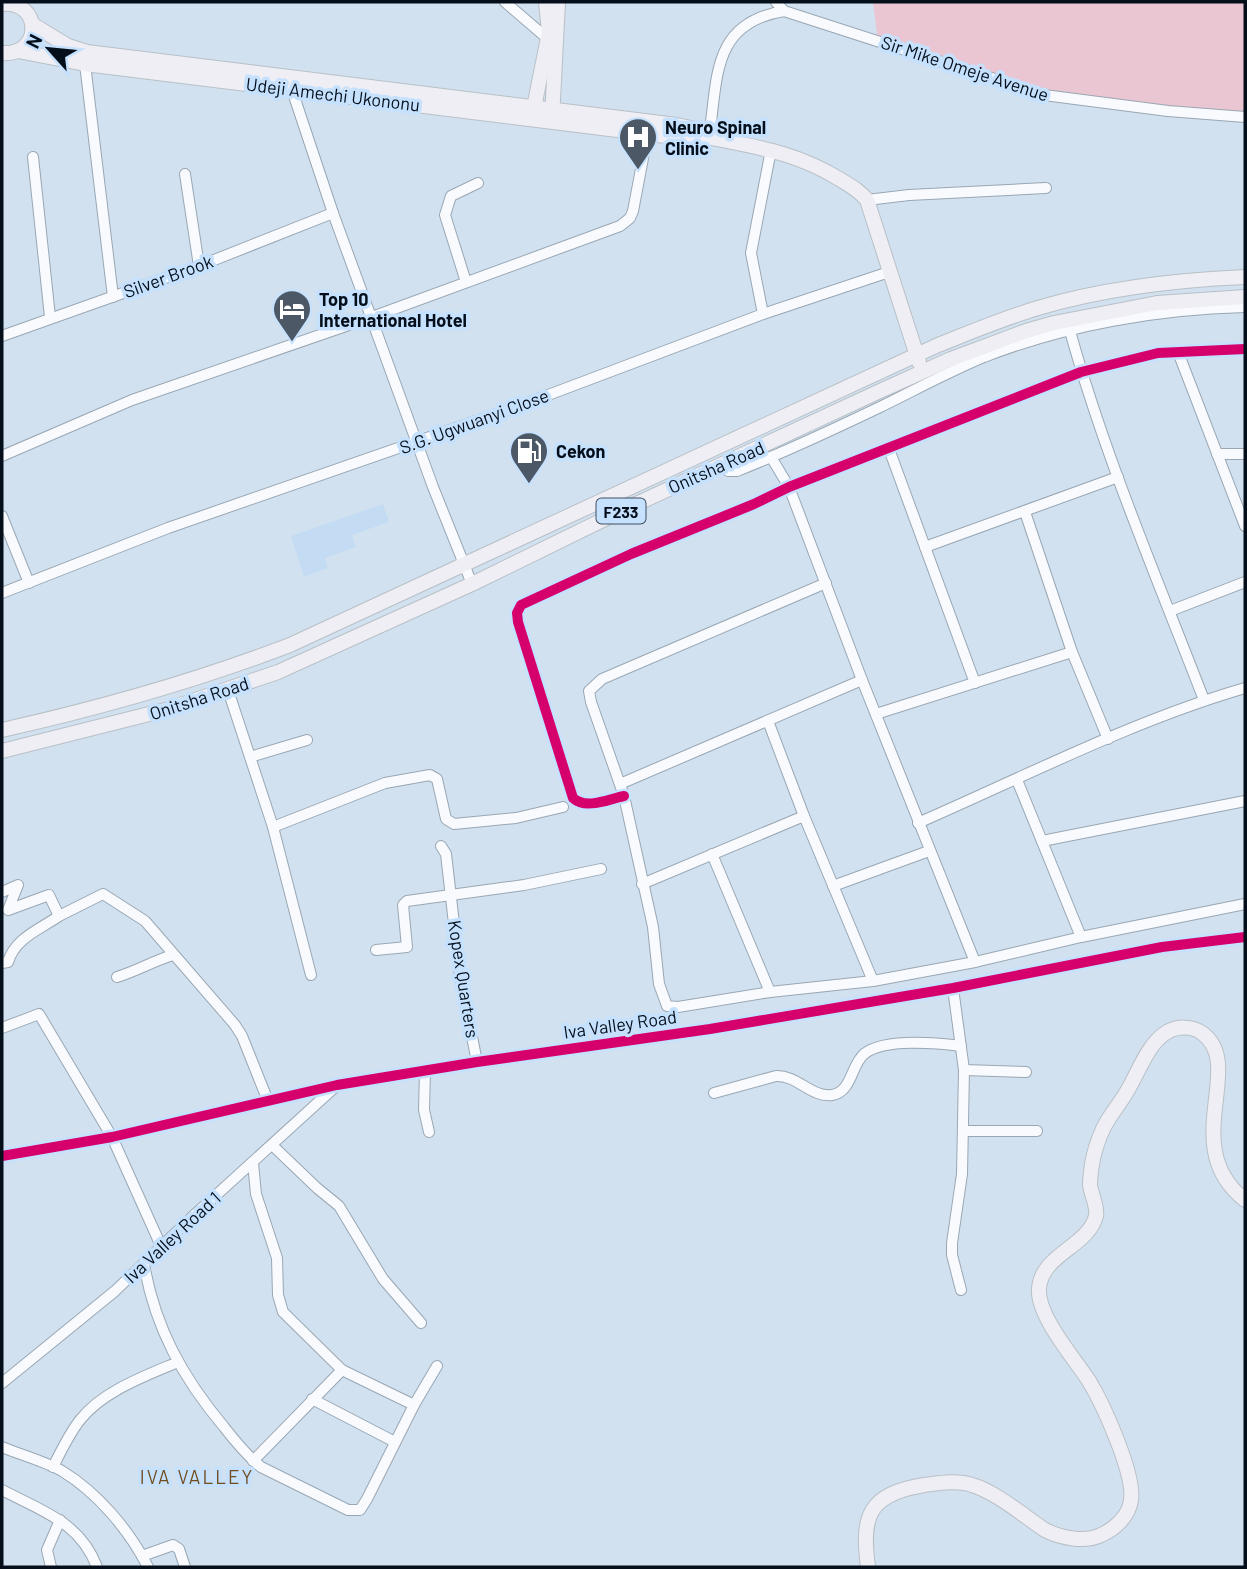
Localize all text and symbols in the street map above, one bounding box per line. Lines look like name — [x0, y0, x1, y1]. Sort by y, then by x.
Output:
north arrow — [14, 14, 84, 84]
text: N — [20, 30, 47, 52]
street label: Sir Mike Omeje Avenue — [878, 31, 1052, 105]
street label: Udeji Amechi Ukononu — [245, 72, 421, 116]
hospital icon: Neuro Spinal Clinic — [617, 116, 659, 171]
place label: Neuro Spinal Clinic — [665, 116, 766, 159]
street label: Silver Brook — [120, 250, 216, 302]
hotel icon: Top 10 International Hotel — [271, 288, 313, 343]
place label: Top 10 International Hotel — [319, 288, 467, 331]
street label: S.G. Ugwuanyi Close — [396, 384, 552, 458]
fuel station icon: Cekon — [508, 430, 550, 485]
street label: Onitsha Road — [664, 436, 768, 498]
place label: Cekon — [556, 440, 605, 462]
road number: F233 — [596, 498, 646, 524]
street label: Onitsha Road — [147, 672, 251, 724]
street label: Kopex Quarters — [444, 919, 484, 1039]
street label: Iva Valley Road — [562, 1005, 678, 1043]
street label: Iva Valley Road 1 — [119, 1187, 225, 1287]
district label: IVA VALLEY — [140, 1465, 254, 1488]

